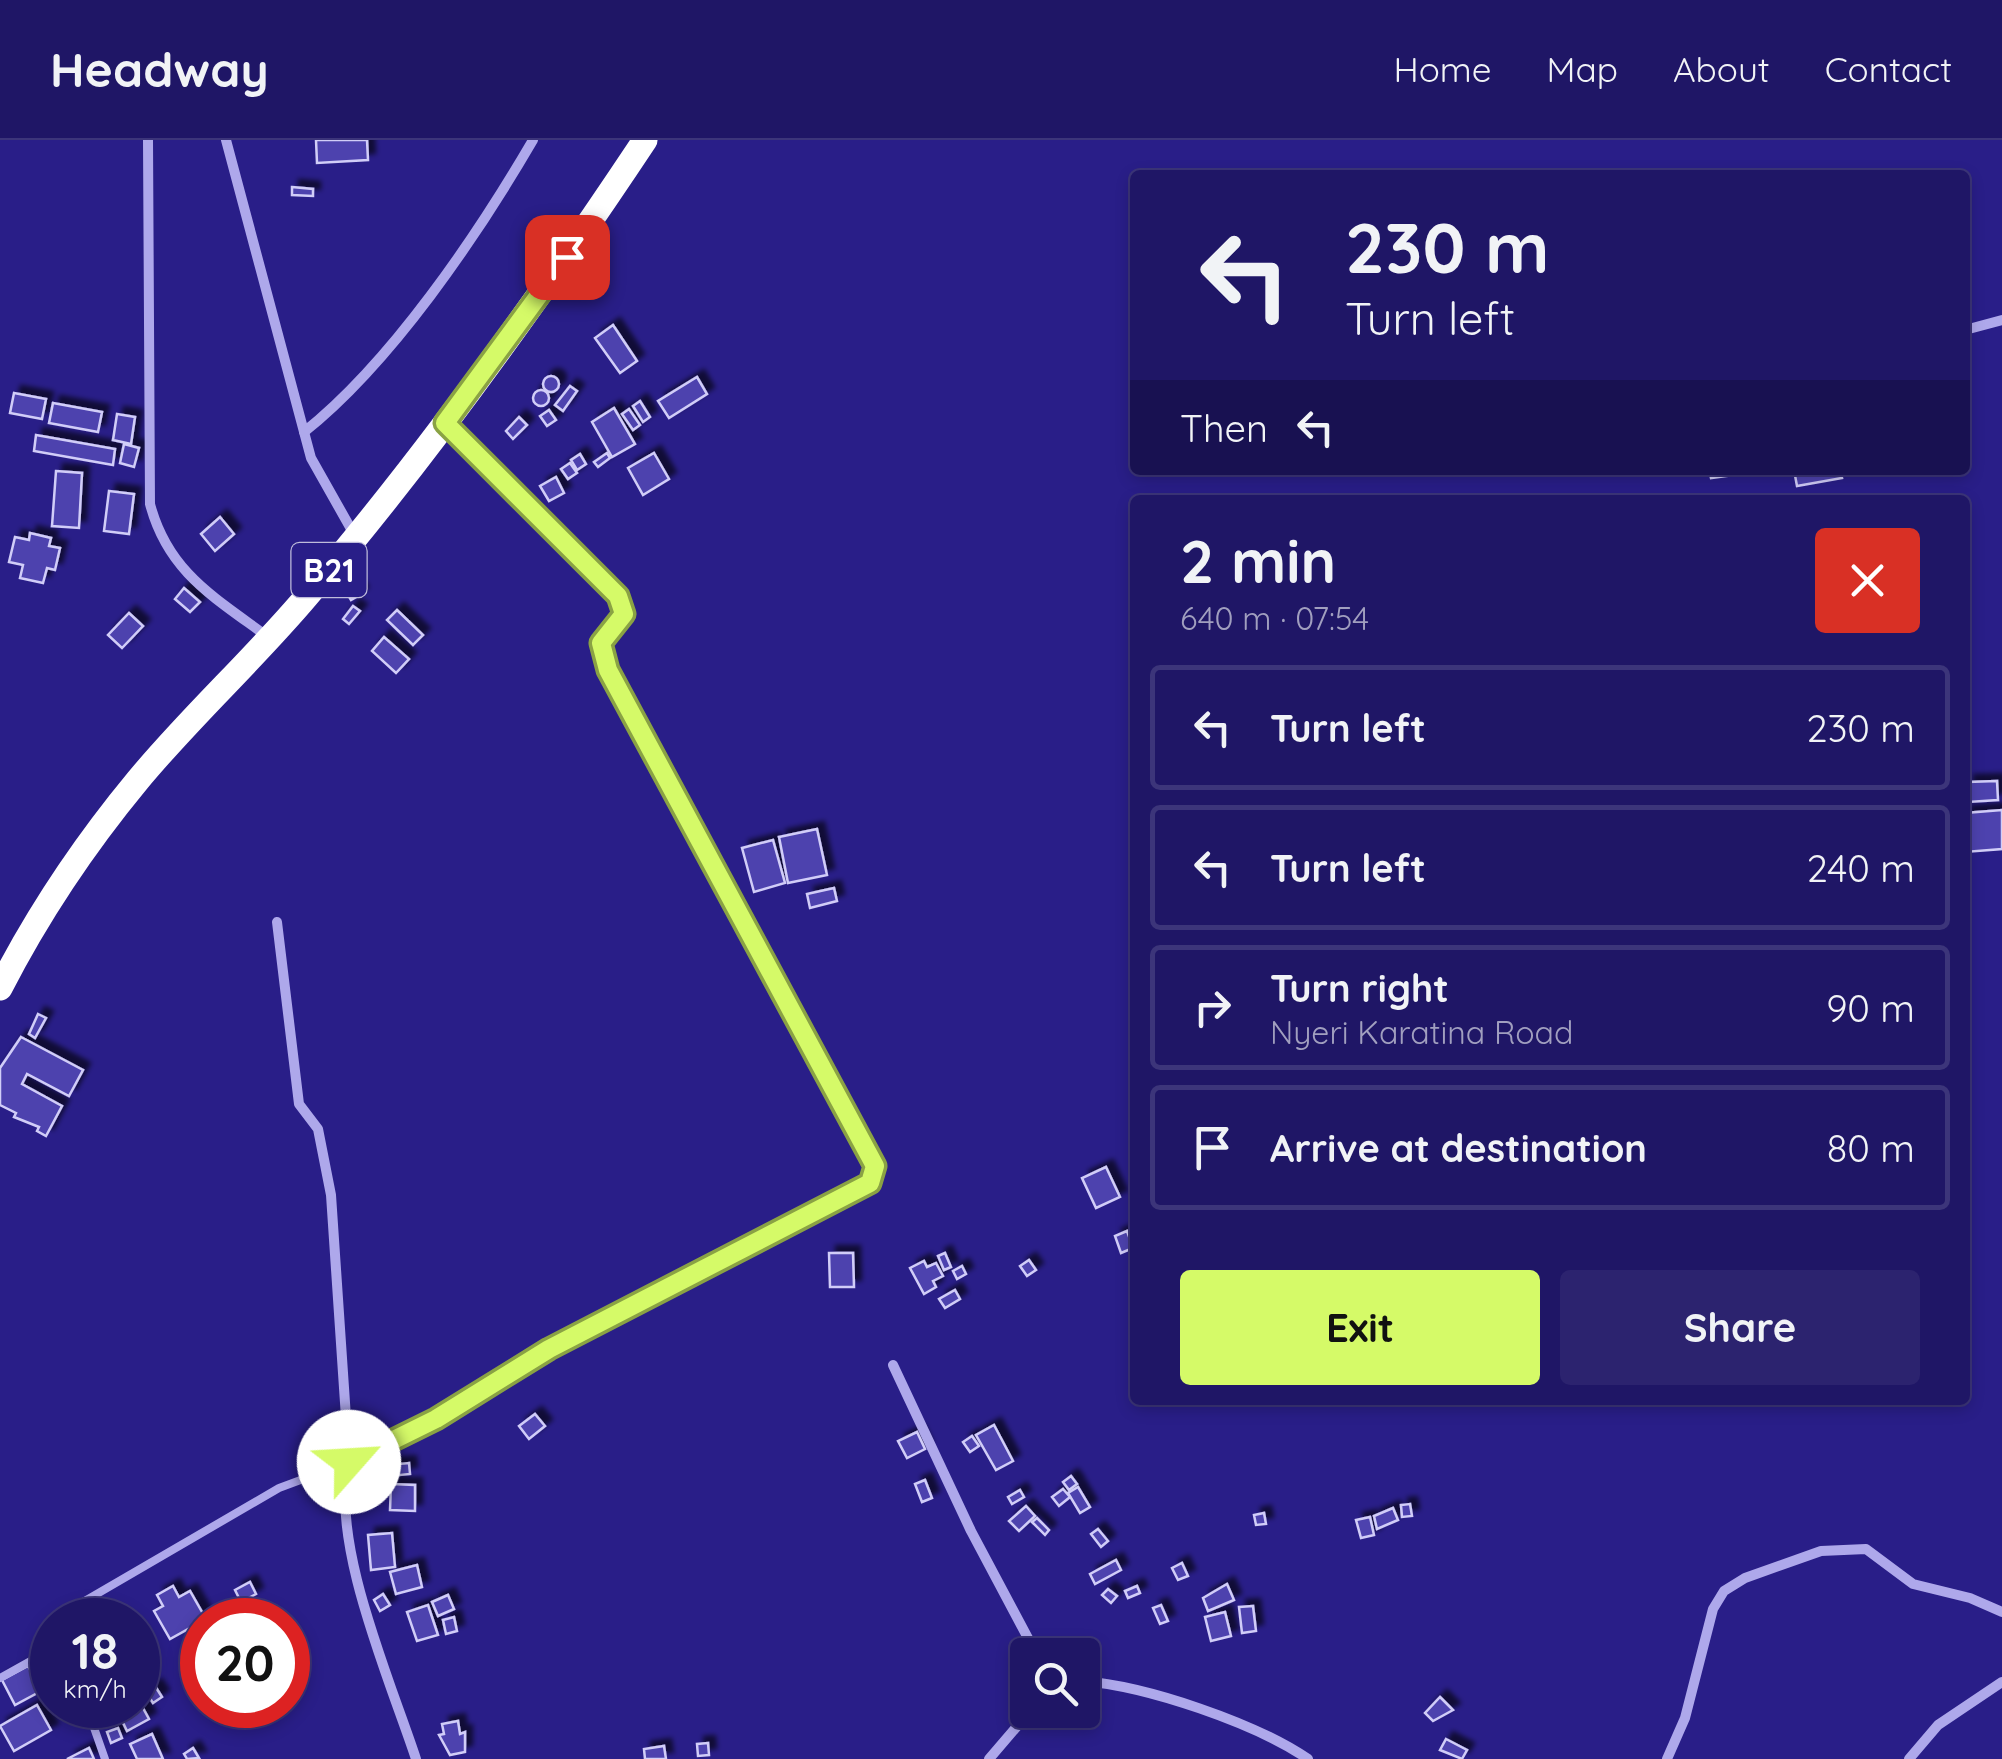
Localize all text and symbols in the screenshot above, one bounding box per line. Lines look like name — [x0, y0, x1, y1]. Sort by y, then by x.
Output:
text: Headway — [50, 39, 269, 99]
text: Home — [1394, 47, 1492, 91]
text: Map — [1547, 47, 1618, 91]
text: About — [1673, 47, 1770, 91]
text: Contact — [1825, 47, 1952, 91]
text: 230 m — [1345, 203, 1550, 291]
icon: left — [1180, 210, 1310, 340]
pin — [525, 215, 610, 300]
icon: arrive — [540, 230, 595, 285]
text: Turn left — [1345, 290, 1515, 346]
icon: left — [1288, 400, 1343, 455]
text: Then — [1180, 404, 1268, 452]
text: 2 min — [1180, 523, 1336, 598]
button: close — [1815, 528, 1920, 633]
road number: B21 — [292, 543, 366, 597]
text: 640 m · 07:54 — [1180, 598, 1369, 638]
icon: left — [1185, 700, 1240, 755]
text: Turn left — [1270, 704, 1426, 752]
text: 230 m — [1806, 704, 1915, 752]
icon: left — [1185, 840, 1240, 895]
text: Turn left — [1270, 844, 1426, 892]
text: 240 m — [1807, 844, 1915, 892]
text: Turn right — [1270, 964, 1449, 1012]
icon: right — [1185, 980, 1240, 1035]
text: 90 m — [1826, 984, 1915, 1032]
text: Nyeri Karatina Road — [1270, 1012, 1573, 1052]
icon: arrive — [1185, 1120, 1240, 1175]
text: Arrive at destination — [1270, 1124, 1647, 1172]
text: 80 m — [1827, 1124, 1915, 1172]
button: Exit — [1180, 1270, 1540, 1385]
button: Share — [1560, 1270, 1920, 1385]
position arrow — [297, 1410, 401, 1514]
speed limit sign: 20 — [180, 1598, 310, 1728]
text: 18 — [72, 1619, 118, 1682]
map controls — [1010, 1638, 1100, 1728]
button: search — [1010, 1638, 1100, 1728]
text: km/h — [63, 1673, 127, 1704]

